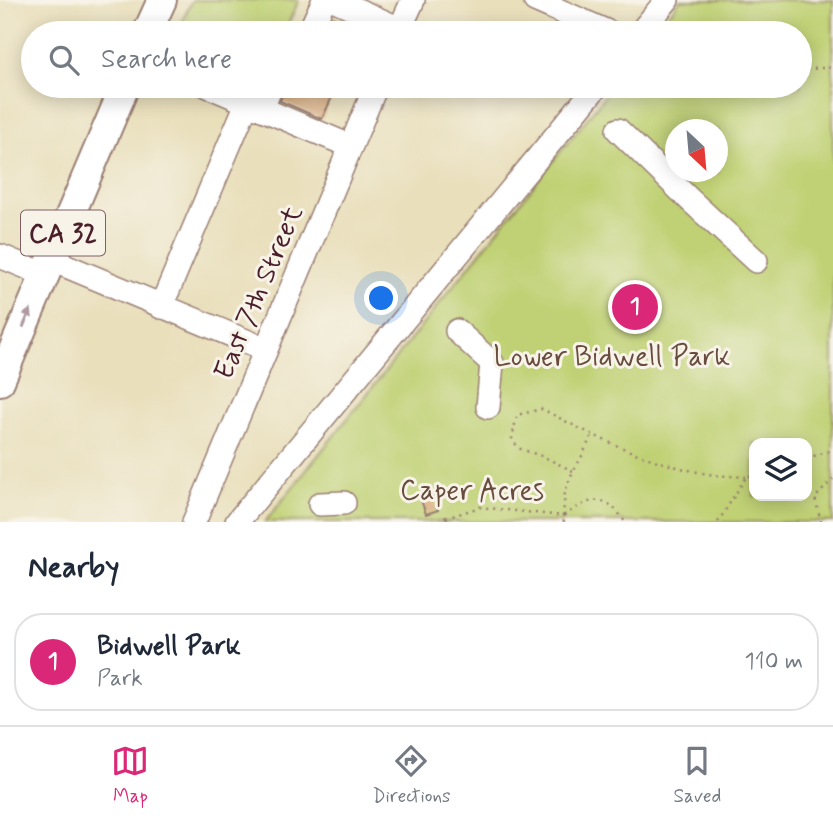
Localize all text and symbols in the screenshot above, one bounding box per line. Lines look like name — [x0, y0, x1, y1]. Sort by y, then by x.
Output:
search box — [21, 21, 812, 98]
icon: search — [45, 41, 83, 79]
text: Search here — [101, 43, 232, 77]
north arrow — [665, 119, 728, 182]
street label: East 7th Street — [206, 200, 313, 385]
road number: CA 32 — [21, 210, 105, 256]
your location — [364, 281, 398, 315]
pin: 1 — [612, 281, 658, 333]
one-way arrow — [21, 308, 33, 328]
park label: Lower Bidwell Park — [494, 339, 731, 376]
map controls — [749, 438, 812, 501]
button: layers — [749, 438, 812, 501]
park label: Caper Acres — [400, 473, 544, 510]
text: Nearby — [28, 548, 119, 587]
text: Bidwell Park — [97, 630, 241, 664]
text: 1 — [48, 647, 58, 677]
text: 110 m — [744, 647, 803, 677]
text: Park — [97, 664, 143, 694]
tab: Map — [111, 742, 149, 809]
tab: Directions — [372, 742, 451, 809]
tab: Saved — [673, 742, 721, 809]

